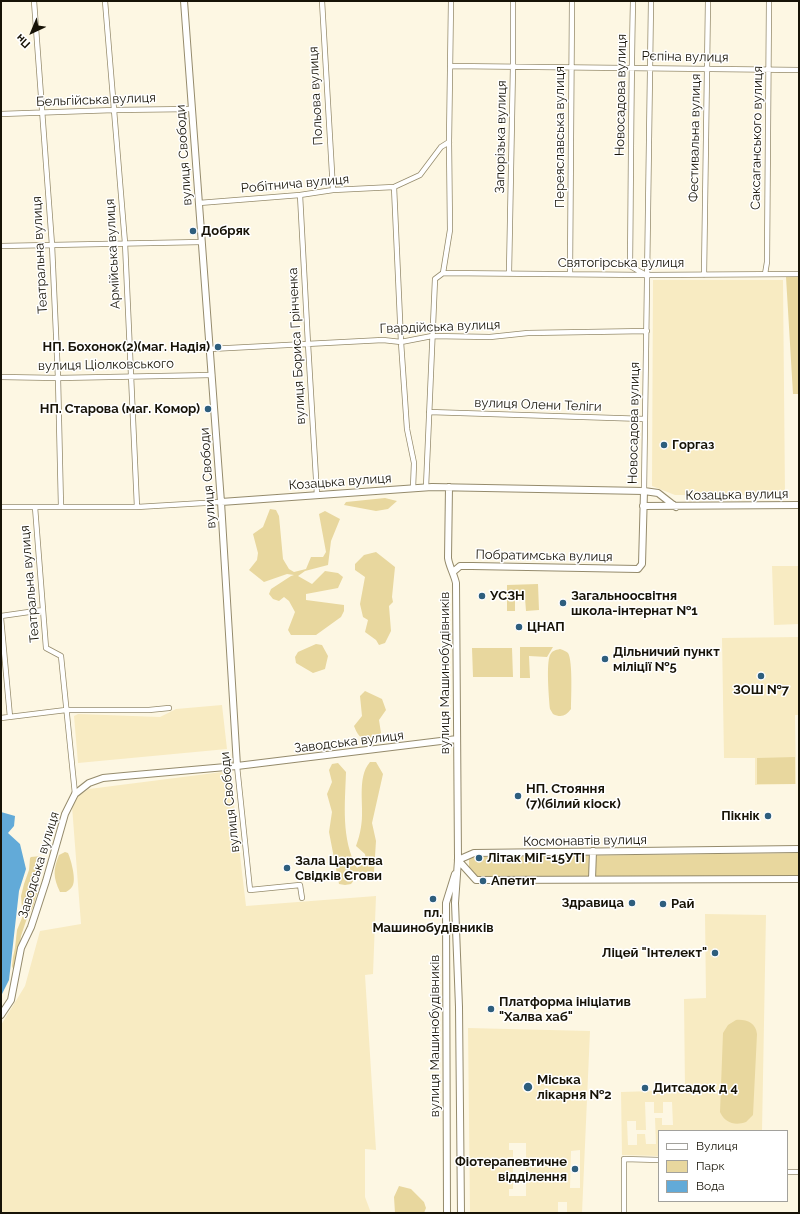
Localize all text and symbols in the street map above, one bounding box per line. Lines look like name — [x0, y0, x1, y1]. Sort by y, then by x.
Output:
north arrow — [12, 12, 52, 52]
text: Пн — [14, 31, 33, 51]
street label: Новосадова вулиця — [612, 34, 630, 156]
street label: Польова вулиця — [306, 46, 326, 146]
street label: Рєпіна вулиця — [641, 48, 729, 66]
street label: Переяславська вулиця — [552, 66, 568, 208]
street label: Саксаганського вулиця — [748, 66, 766, 210]
street label: Фестивальна вулиця — [686, 74, 704, 202]
street label: Запорізька вулиця — [492, 80, 510, 194]
street label: Бельгійська вулиця — [36, 90, 156, 110]
street label: вулиця Свободи — [173, 104, 195, 206]
street label: Робітнича вулиця — [240, 171, 350, 197]
street label: Театральна вулиця — [29, 196, 51, 314]
street label: Армійська вулиця — [102, 198, 124, 310]
place label: Добряк — [201, 223, 250, 239]
marker: Добряк — [188, 226, 198, 236]
street label: Святогірська вулиця — [558, 255, 684, 271]
street label: вулиця Бориса Грінченка — [285, 267, 309, 425]
street label: Гвардійська вулиця — [379, 317, 501, 337]
place label: НП. Бохонок(2)(маг. Надія) — [43, 339, 210, 355]
marker: НП. Бохонок(2)(маг. Надія) — [213, 342, 223, 352]
street label: вулиця Ціолковського — [38, 356, 174, 374]
street label: Новосадова вулиця — [625, 362, 643, 484]
street label: вулиця Олени Теліги — [474, 395, 602, 415]
place label: НП. Старова (маг. Комор) — [40, 401, 200, 417]
marker: НП. Старова (маг. Комор) — [203, 404, 213, 414]
street label: вулиця Свободи — [197, 427, 219, 529]
place label: Горгаз — [672, 437, 715, 453]
marker: Горгаз — [659, 440, 669, 450]
street label: Козацька вулиця — [288, 471, 392, 493]
street label: Козацька вулиця — [685, 486, 789, 504]
street label: Театральна вулиця — [17, 525, 43, 643]
street label: Побратимська вулиця — [475, 547, 613, 565]
place label: УСЗН — [490, 588, 525, 604]
place label: Загальноосвітня школа-інтернат №1 — [571, 588, 698, 619]
marker: УСЗН — [477, 591, 487, 601]
street label: вулиця Машинобудівників — [437, 592, 453, 754]
marker: Загальноосвітня школа-інтернат №1 — [558, 598, 568, 608]
place label: ЦНАП — [527, 619, 565, 635]
marker: ЦНАП — [514, 622, 524, 632]
place label: Дільничий пункт міліції №5 — [613, 644, 720, 675]
marker: Дільничий пункт міліції №5 — [600, 654, 610, 664]
marker: ЗОШ №7 — [756, 671, 766, 681]
place label: ЗОШ №7 — [733, 682, 789, 698]
street label: Заводська вулиця — [293, 728, 405, 756]
street label: вулиця Свободи — [217, 751, 243, 853]
place label: НП. Стояння (7)(білий кіоск) — [526, 781, 621, 812]
marker: НП. Стояння (7)(білий кіоск) — [513, 791, 523, 801]
place label: Пікнік — [721, 808, 760, 824]
street label: Заводська вулиця — [15, 810, 63, 920]
marker: Пікнік — [763, 811, 773, 821]
street label: Космонавтів вулиця — [523, 832, 647, 850]
place label: Літак МіГ-15УТІ — [487, 850, 585, 866]
place label: Зала Царства Свідків Єгови — [295, 853, 383, 884]
marker: Літак МіГ-15УТІ — [474, 853, 484, 863]
marker: Зала Царства Свідків Єгови — [282, 863, 292, 873]
place label: Апетит — [491, 873, 536, 889]
marker: Апетит — [478, 876, 488, 886]
marker: пл. Машинобудівників — [428, 894, 438, 904]
place label: Здравица — [562, 895, 624, 911]
place label: Рай — [671, 896, 694, 912]
marker: Здравица — [627, 898, 637, 908]
marker: Рай — [658, 899, 668, 909]
place label: пл. Машинобудівників — [372, 905, 494, 936]
place label: Ліцей "Інтелект" — [602, 945, 707, 961]
marker: Ліцей "Інтелект" — [710, 948, 720, 958]
street label: вулиця Машинобудівників — [427, 955, 443, 1117]
place label: Платформа ініціатив "Халва хаб" — [499, 994, 631, 1025]
marker: Платформа ініціатив "Халва хаб" — [486, 1004, 496, 1014]
place label: Міська лікарня №2 — [537, 1072, 612, 1103]
place label: Дитсадок д 4 — [653, 1080, 738, 1096]
marker: Міська лікарня №2 — [522, 1081, 534, 1093]
marker: Дитсадок д 4 — [640, 1083, 650, 1093]
legend — [658, 1130, 788, 1202]
text: Вулиця — [696, 1139, 738, 1153]
place label: Фіотерапевтичне відділення — [455, 1154, 567, 1185]
text: Парк — [696, 1159, 725, 1173]
marker: Фіотерапевтичне відділення — [570, 1164, 580, 1174]
text: Вода — [696, 1179, 725, 1193]

